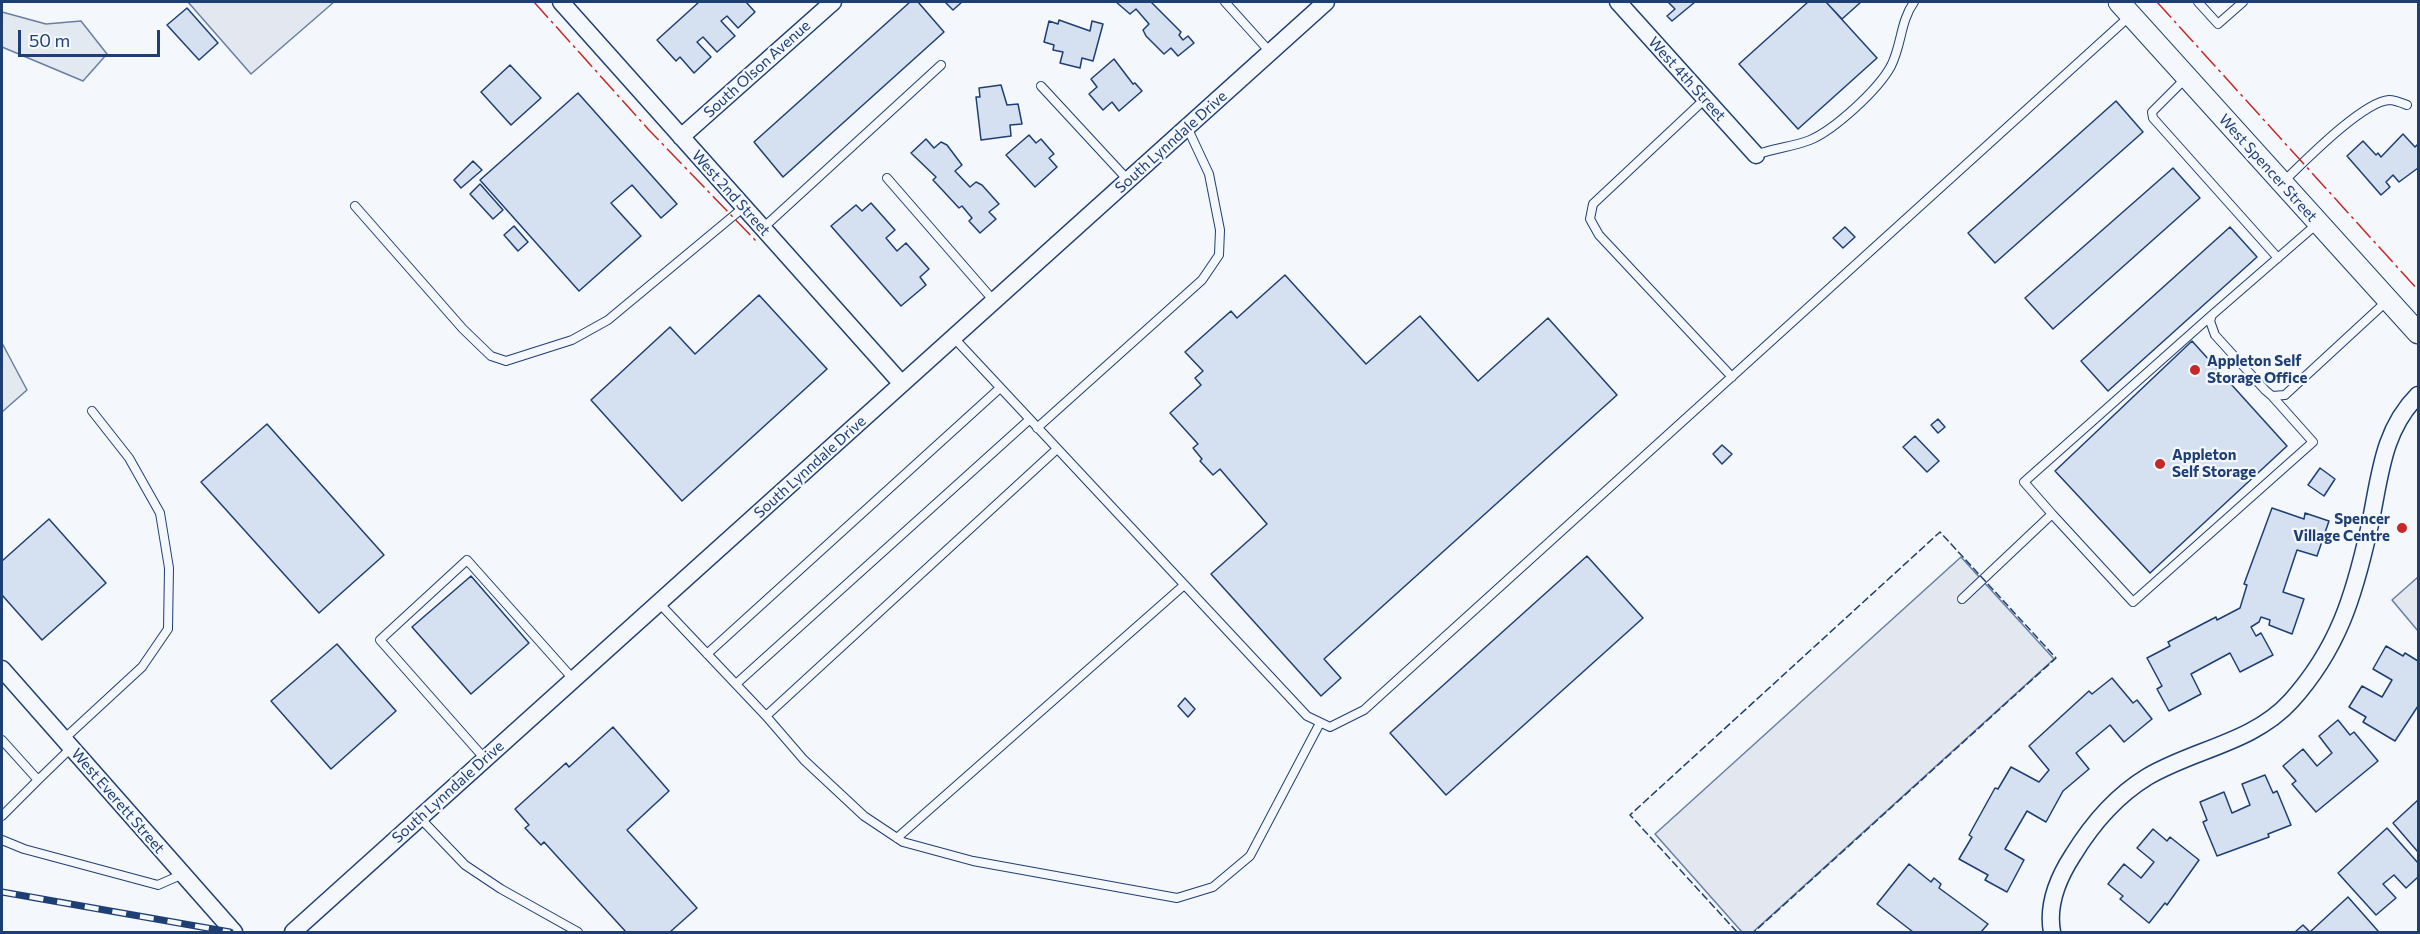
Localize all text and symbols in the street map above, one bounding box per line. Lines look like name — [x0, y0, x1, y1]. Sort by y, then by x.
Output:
street label: South Olson Avenue — [700, 16, 814, 122]
scale bar — [21, 18, 164, 56]
text: 50 m — [29, 29, 70, 51]
street label: West 4th Street — [1645, 33, 1729, 125]
street label: South Lynndale Drive — [1111, 87, 1231, 197]
street label: West Spencer Street — [2215, 110, 2321, 226]
street label: West 2nd Street — [688, 147, 774, 239]
place label: Appleton Self Storage Office — [2207, 352, 2307, 387]
marker: Appleton Self Storage Office — [2188, 363, 2202, 377]
street label: South Lynndale Drive — [750, 412, 870, 522]
place label: Appleton Self Storage — [2172, 446, 2256, 481]
marker: Appleton Self Storage — [2153, 457, 2167, 471]
place label: Spencer Village Centre — [2293, 510, 2390, 545]
marker: Spencer Village Centre — [2395, 521, 2409, 535]
street label: South Lynndale Drive — [388, 737, 508, 847]
street label: West Everett Street — [68, 745, 168, 857]

